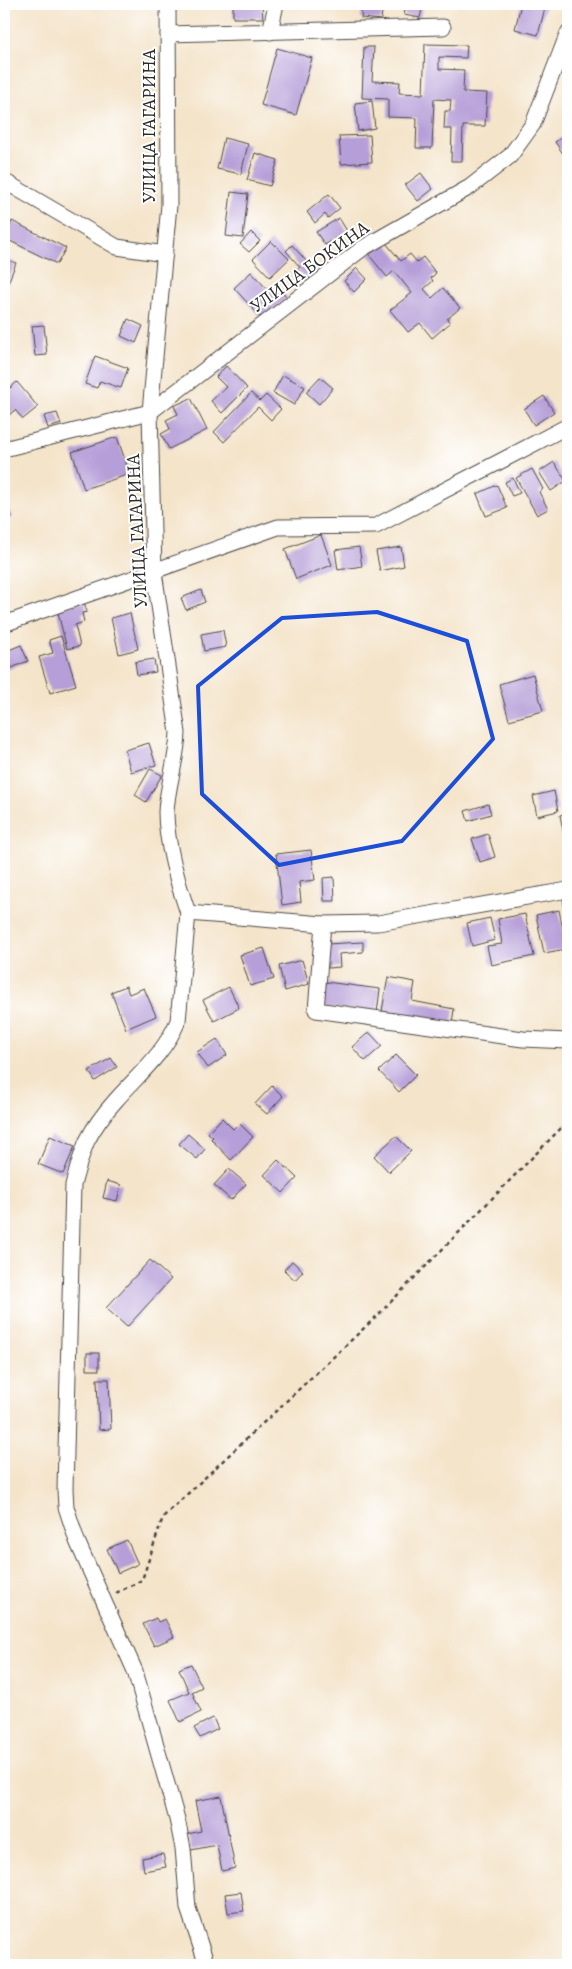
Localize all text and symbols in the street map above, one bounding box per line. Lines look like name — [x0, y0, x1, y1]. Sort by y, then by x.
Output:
street label: УЛИЦА ГАГАРИНА — [136, 48, 162, 203]
street label: УЛИЦА БОКИНА — [245, 214, 375, 319]
street label: УЛИЦА ГАГАРИНА — [120, 452, 154, 609]

